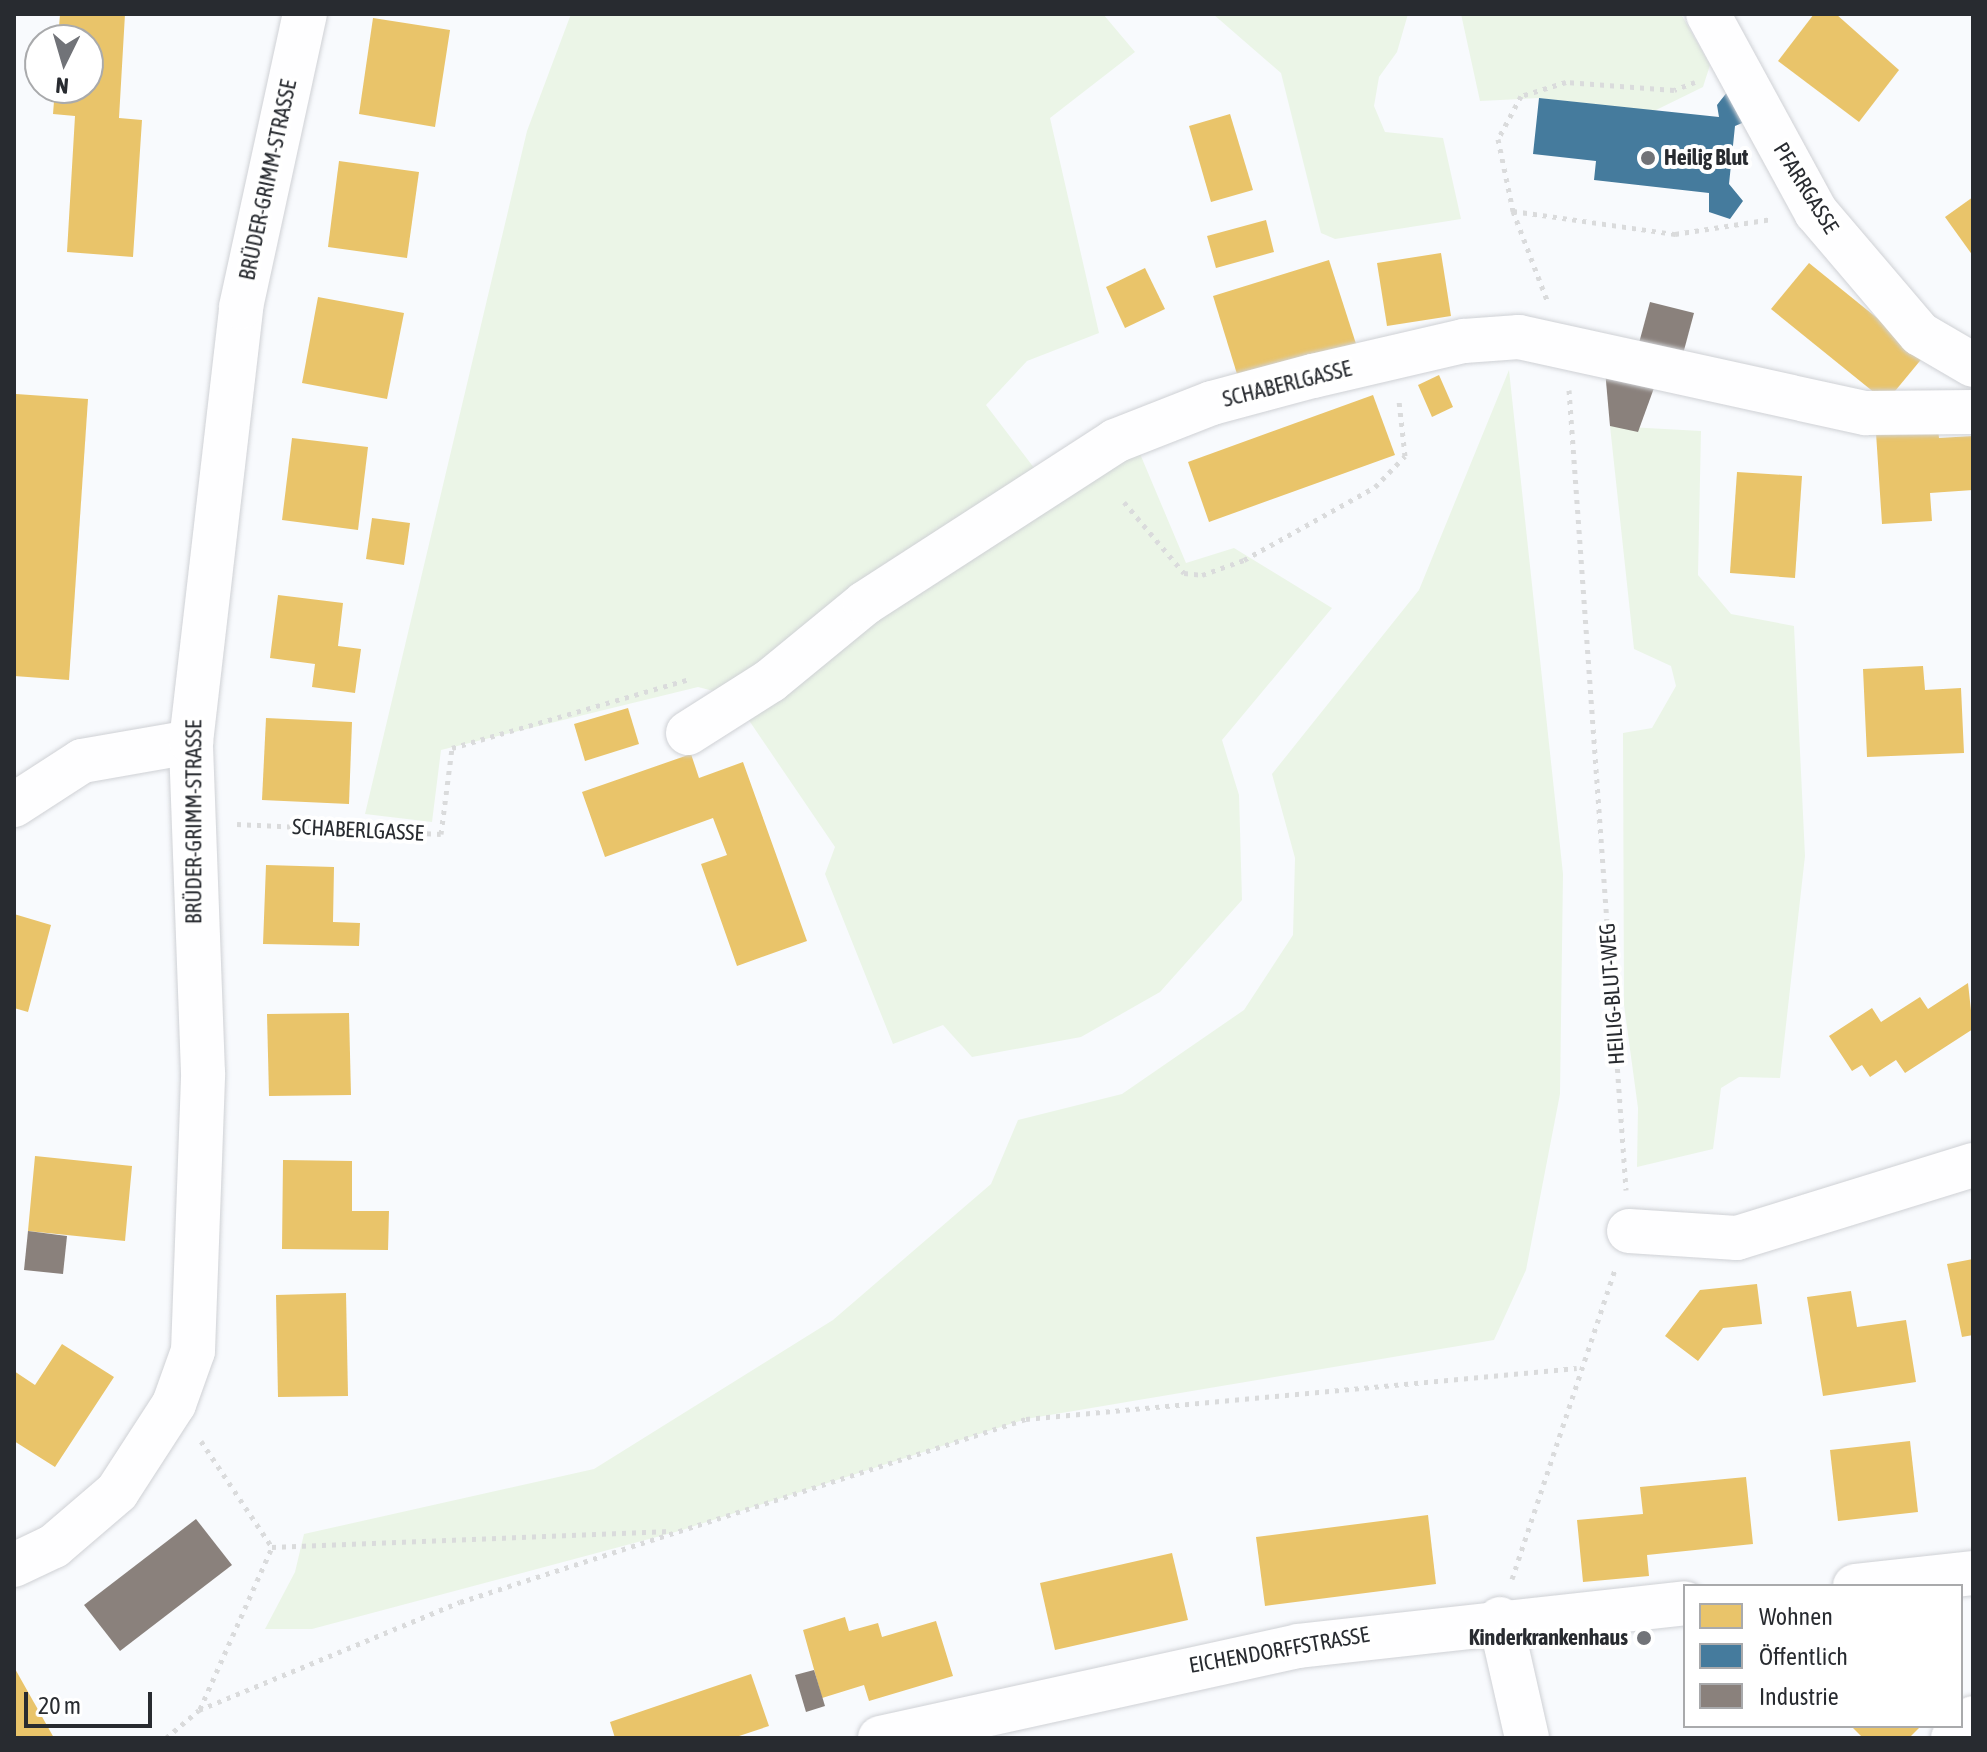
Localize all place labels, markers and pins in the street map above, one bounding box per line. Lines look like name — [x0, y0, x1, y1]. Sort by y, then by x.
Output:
place label: Heilig Blut — [1664, 145, 1748, 171]
marker: Heilig Blut — [1639, 149, 1657, 167]
place label: Kinderkrankenhaus — [1469, 1625, 1628, 1651]
marker: Kinderkrankenhaus — [1635, 1629, 1653, 1647]

